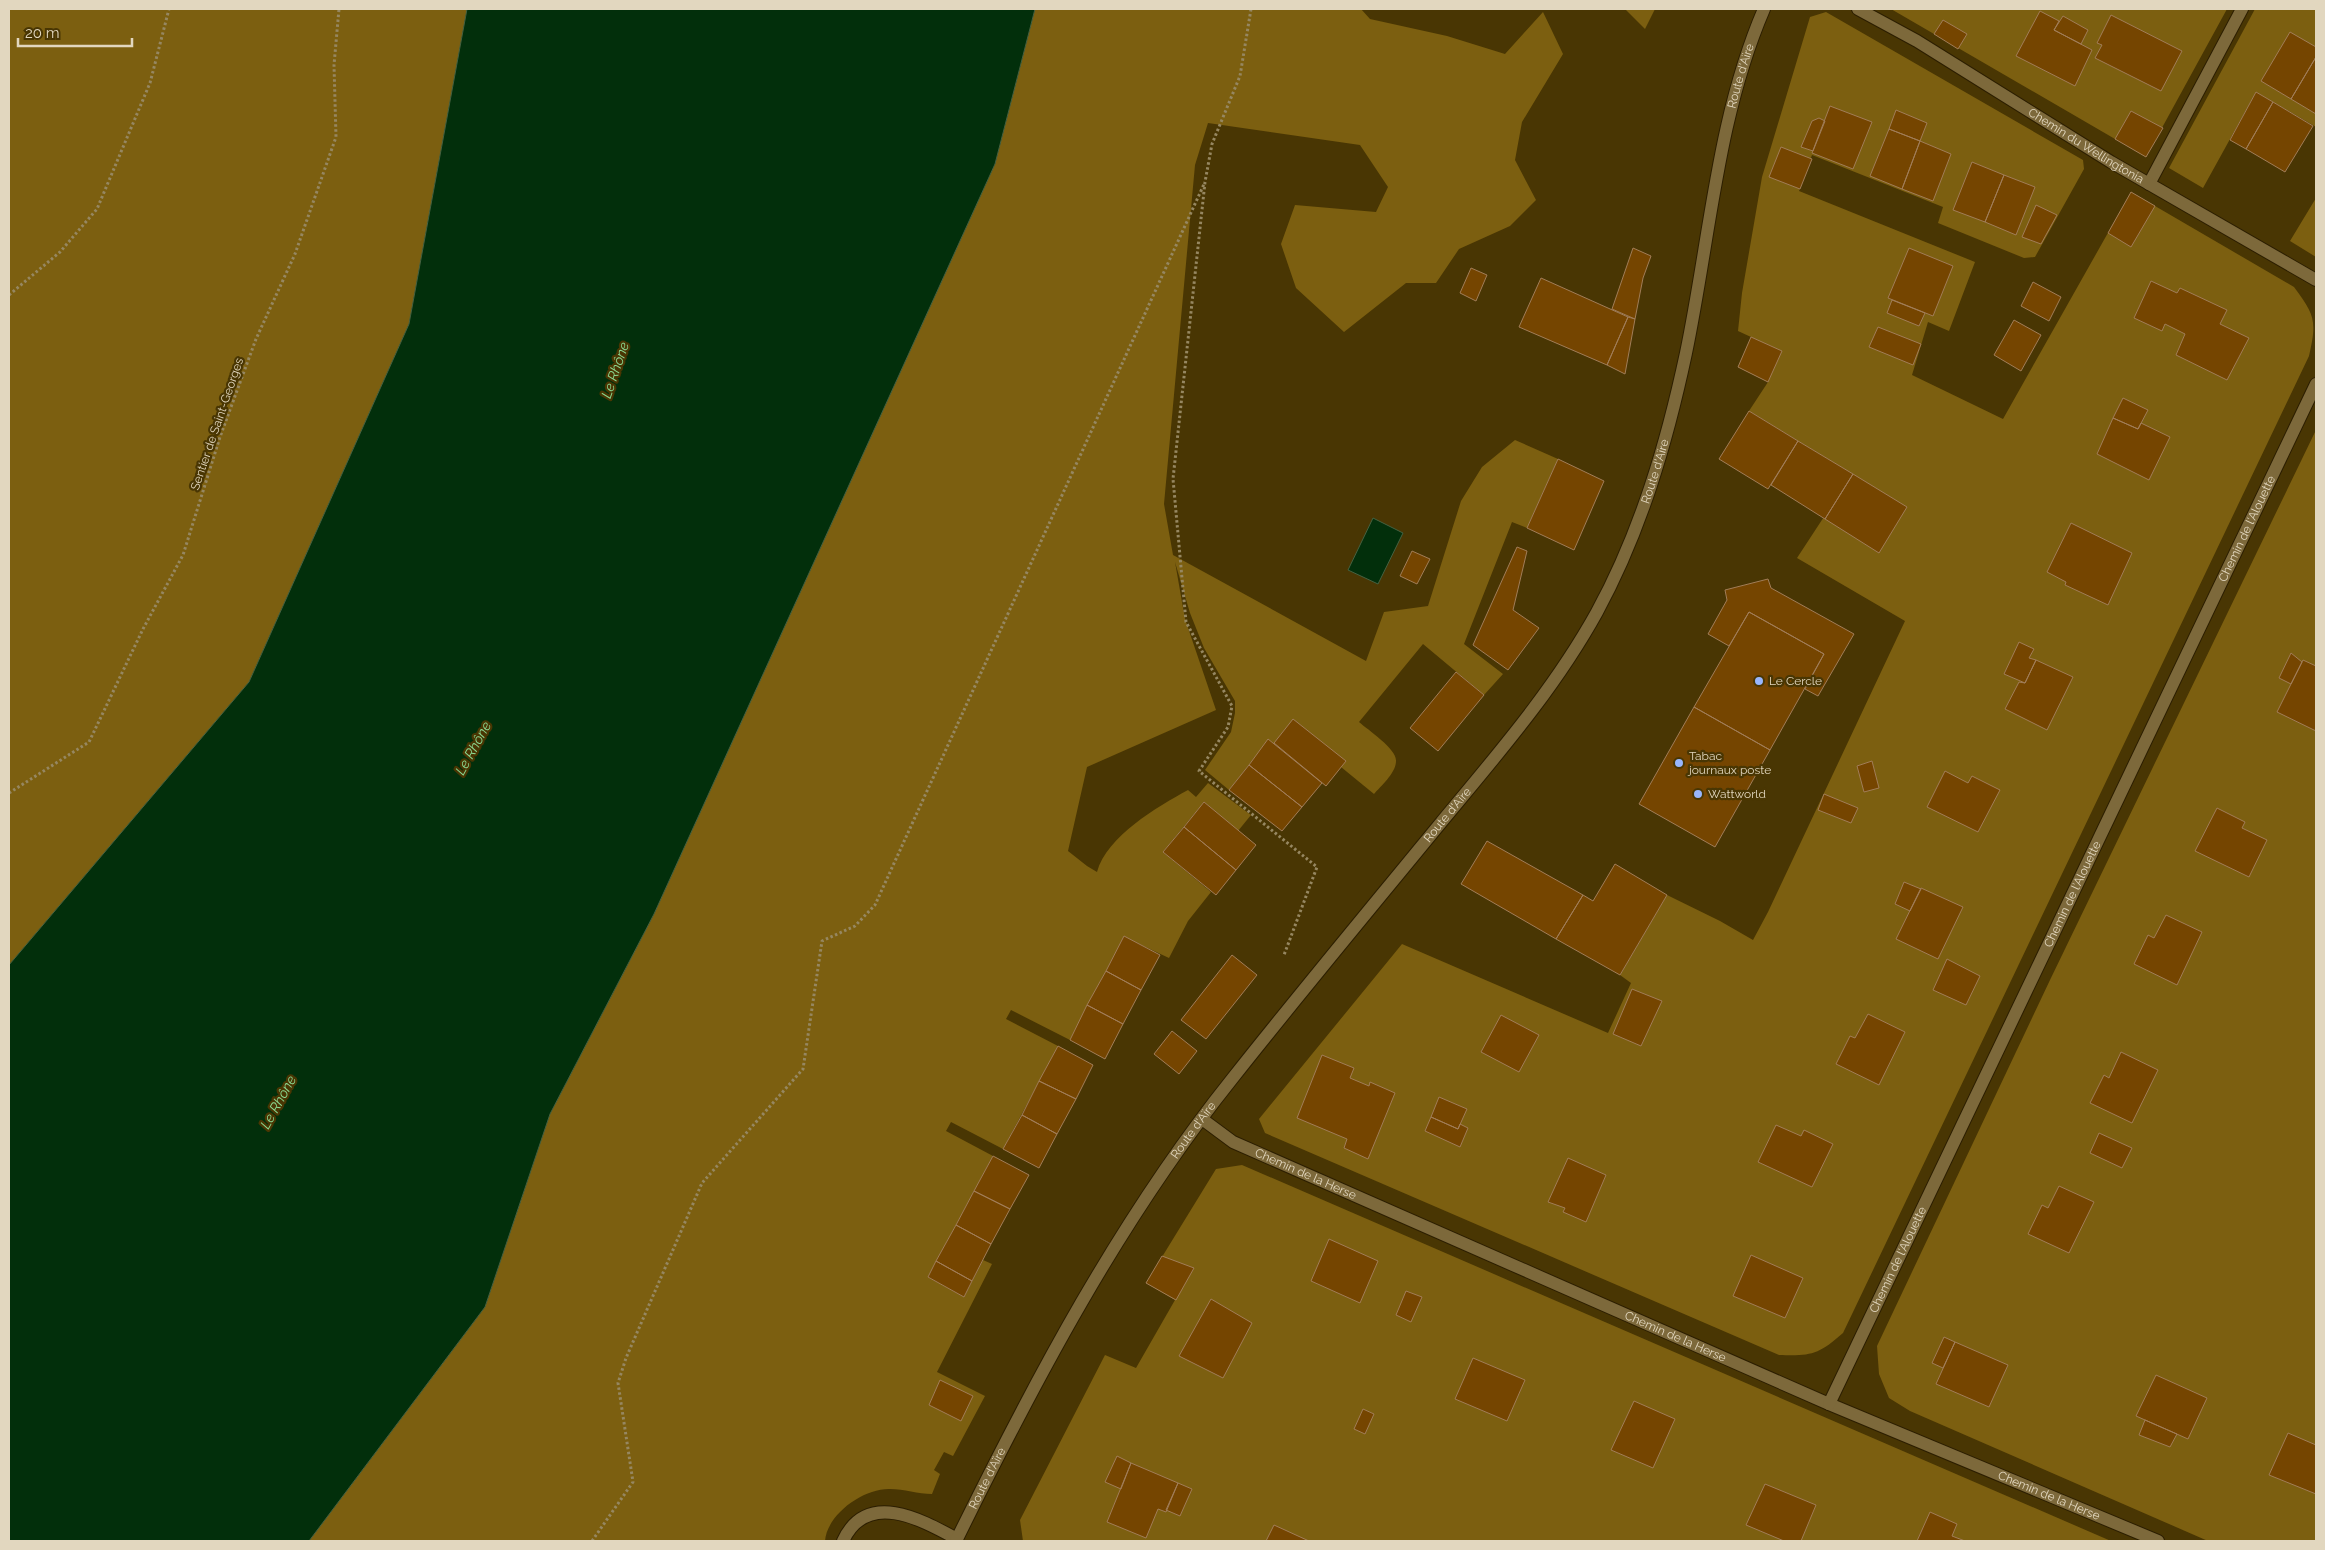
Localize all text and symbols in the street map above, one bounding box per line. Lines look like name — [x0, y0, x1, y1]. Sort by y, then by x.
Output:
scale bar — [18, 15, 131, 47]
text: 20 m — [25, 24, 60, 42]
street label: Route d'Aïre — [1725, 42, 1757, 110]
street label: Chemin du Wellingtonia — [2026, 105, 2146, 186]
water label: Le Rhône — [598, 339, 632, 400]
street label: Sentier de Saint-Georges — [188, 356, 246, 492]
street label: Route d'Aïre — [1638, 437, 1672, 505]
street label: Chemin de l'Alouette — [2216, 473, 2278, 584]
place label: Le Cercle — [1769, 674, 1822, 688]
marker: Le Cercle — [1753, 675, 1765, 687]
water label: Le Rhône — [452, 718, 494, 777]
place label: Tabac journaux poste — [1687, 749, 1771, 777]
marker: Tabac journaux poste — [1673, 757, 1685, 769]
street label: Route d'Aïre — [1421, 785, 1474, 845]
place label: Wattworld — [1708, 787, 1766, 801]
marker: Wattworld — [1692, 788, 1704, 800]
street label: Chemin de l'Alouette — [2041, 839, 2104, 949]
water label: Le Rhône — [257, 1072, 299, 1131]
street label: Route d'Aïre — [1168, 1099, 1219, 1161]
street label: Chemin de la Herse — [1253, 1146, 1359, 1202]
street label: Chemin de l'Alouette — [1867, 1204, 1929, 1315]
street label: Chemin de la Herse — [1623, 1308, 1728, 1365]
street label: Route d'Aïre — [966, 1445, 1008, 1511]
street label: Chemin de la Herse — [1996, 1468, 2102, 1523]

